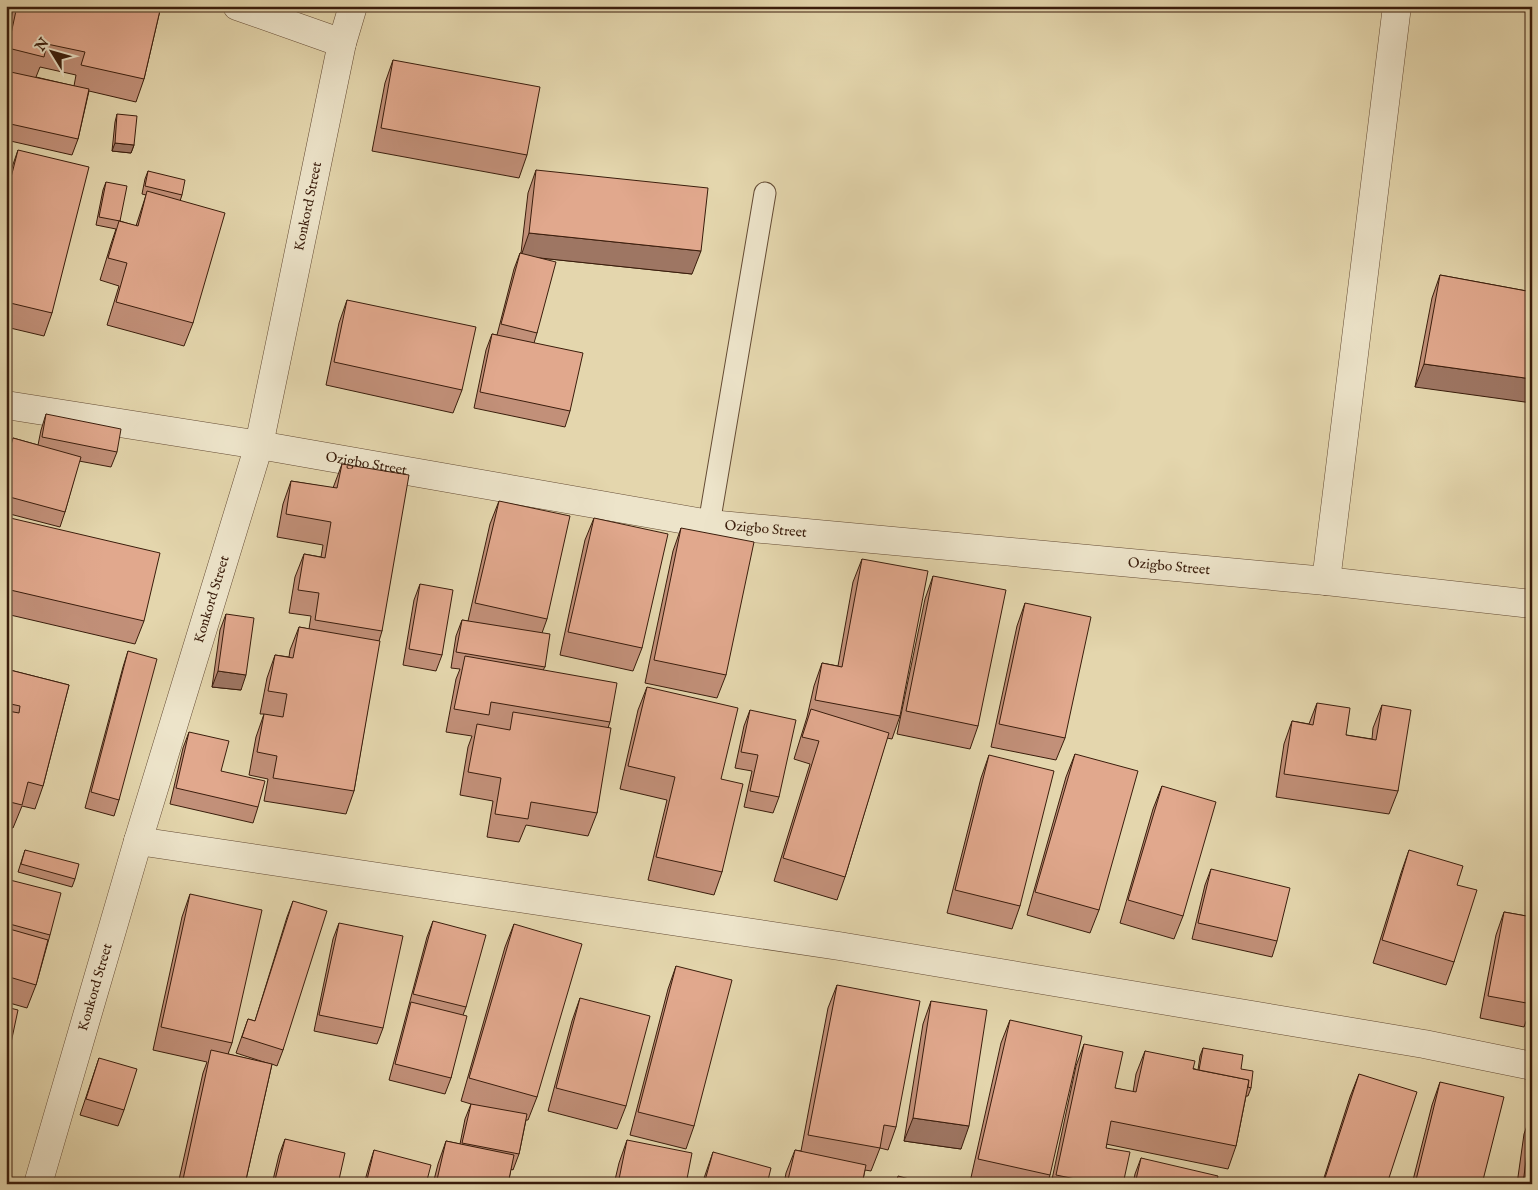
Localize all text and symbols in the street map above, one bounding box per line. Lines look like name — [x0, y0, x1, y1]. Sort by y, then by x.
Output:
north arrow — [28, 28, 78, 78]
text: N — [31, 35, 53, 56]
street label: Konkord Street — [290, 160, 326, 252]
street label: Ozigbo Street — [324, 448, 409, 480]
street label: Ozigbo Street — [724, 516, 808, 542]
street label: Konkord Street — [190, 553, 234, 645]
street label: Ozigbo Street — [1127, 554, 1211, 579]
street label: Konkord Street — [74, 941, 117, 1033]

